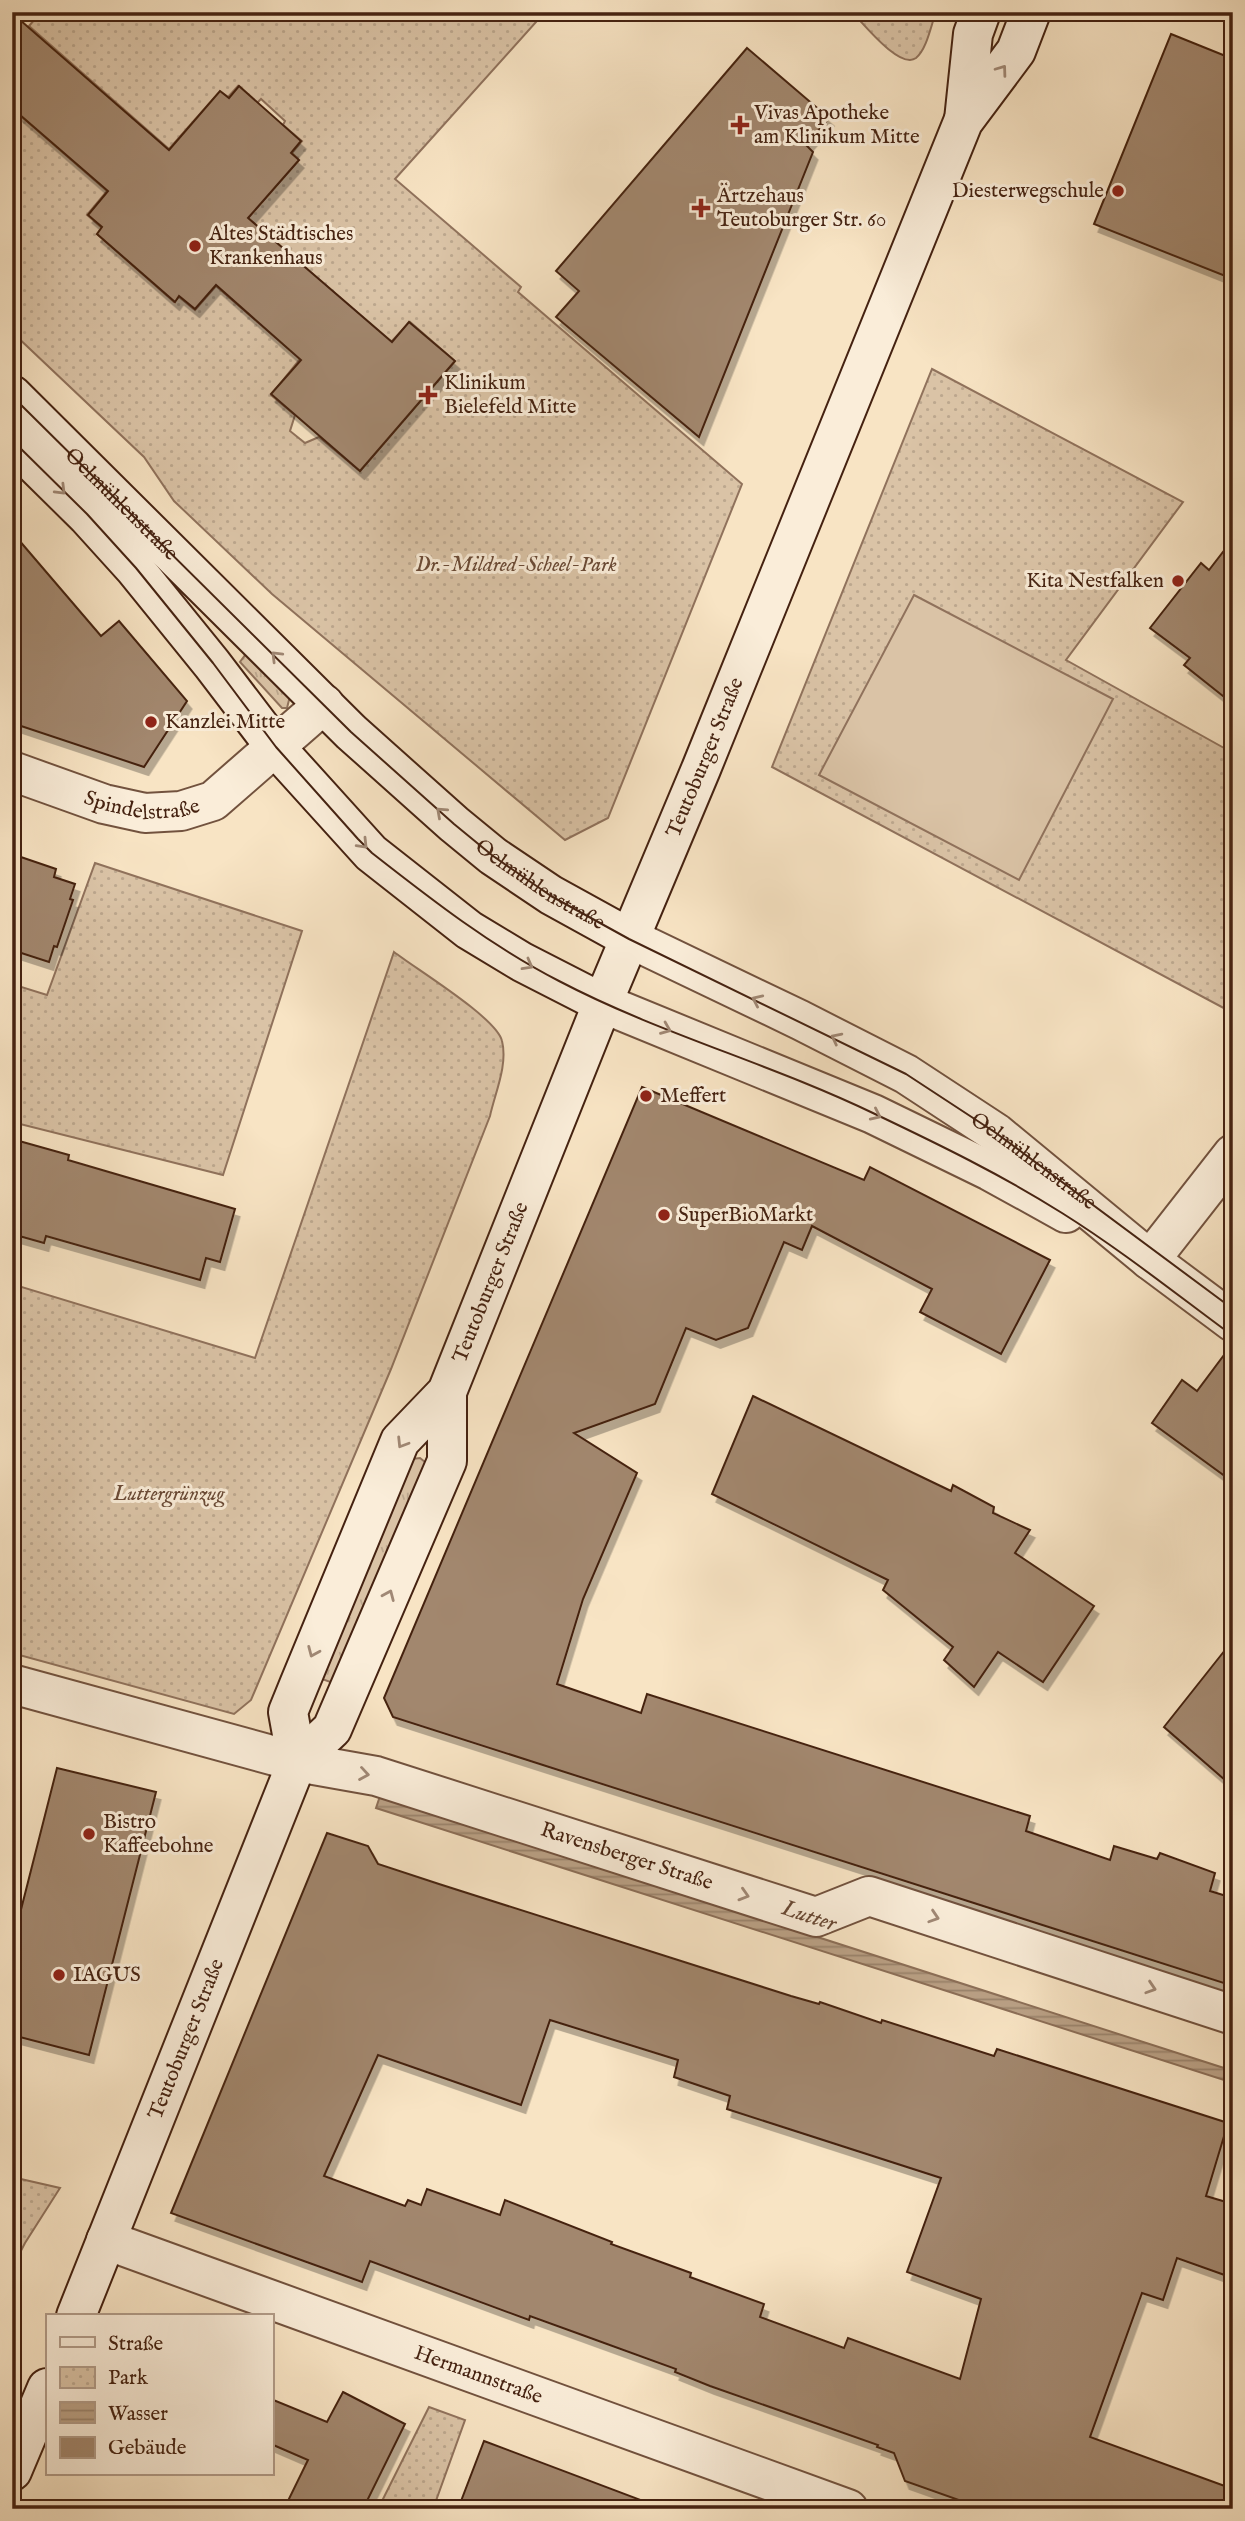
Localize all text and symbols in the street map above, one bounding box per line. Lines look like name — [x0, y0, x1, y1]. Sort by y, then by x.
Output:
one-way arrow — [994, 65, 1006, 78]
place label: Vivas Apotheke am Klinikum Mitte — [753, 100, 920, 151]
marker: Vivas Apotheke am Klinikum Mitte — [732, 117, 748, 133]
place label: Diesterwegschule — [952, 178, 1104, 205]
place label: Ärtzehaus Teutoburger Str. 60 — [716, 182, 886, 234]
marker: Diesterwegschule — [1110, 183, 1126, 199]
marker: Ärtzehaus Teutoburger Str. 60 — [691, 198, 711, 218]
place label: Altes Städtisches Krankenhaus — [208, 221, 353, 272]
marker: Altes Städtisches Krankenhaus — [187, 238, 203, 254]
place label: Klinikum Bielefeld Mitte — [444, 370, 577, 421]
marker: Klinikum Bielefeld Mitte — [418, 385, 438, 405]
street label: Oelmühlenstraße — [59, 442, 184, 567]
one-way arrow — [52, 482, 65, 495]
park label: Dr.-Mildred-Scheel-Park — [415, 552, 617, 579]
place label: Kita Nestfalken — [1026, 568, 1164, 595]
marker: Kita Nestfalken — [1170, 573, 1186, 589]
one-way arrow — [271, 651, 284, 664]
street label: Teutoburger Straße — [660, 673, 750, 842]
place label: Kanzlei Mitte — [165, 709, 285, 736]
marker: Kanzlei Mitte — [143, 714, 159, 730]
street label: Spindelstraße — [80, 784, 203, 827]
one-way arrow — [436, 808, 449, 820]
street label: Oelmühlenstraße — [469, 833, 610, 937]
one-way arrow — [355, 836, 368, 849]
one-way arrow — [521, 957, 533, 970]
one-way arrow — [752, 994, 765, 1008]
one-way arrow — [659, 1020, 671, 1034]
one-way arrow — [830, 1033, 843, 1047]
place label: Meffert — [660, 1083, 726, 1110]
marker: Meffert — [638, 1088, 654, 1104]
street label: Oelmühlenstraße — [965, 1106, 1102, 1217]
one-way arrow — [869, 1107, 881, 1121]
street label: Teutoburger Straße — [447, 1198, 535, 1367]
place label: SuperBioMarkt — [678, 1202, 813, 1229]
marker: SuperBioMarkt — [656, 1207, 672, 1223]
one-way arrow — [397, 1435, 410, 1448]
park label: Luttergrünzug — [113, 1481, 226, 1508]
one-way arrow — [381, 1590, 395, 1602]
one-way arrow — [307, 1645, 321, 1657]
one-way arrow — [358, 1766, 370, 1781]
place label: Bistro Kaffeebohne — [103, 1809, 214, 1860]
street label: Ravensberger Straße — [537, 1816, 717, 1897]
marker: Bistro Kaffeebohne — [81, 1826, 97, 1842]
one-way arrow — [738, 1886, 750, 1901]
water label: Lutter — [777, 1893, 841, 1939]
one-way arrow — [928, 1909, 940, 1924]
street label: Teutoburger Straße — [142, 1955, 231, 2124]
place label: IAGUS — [73, 1962, 141, 1989]
marker: IAGUS — [51, 1967, 67, 1983]
one-way arrow — [1144, 1980, 1156, 1994]
legend — [46, 2314, 273, 2476]
text: Straße — [108, 2331, 164, 2358]
street label: Hermannstraße — [410, 2339, 547, 2411]
text: Park — [108, 2365, 149, 2392]
text: Wasser — [108, 2401, 168, 2428]
text: Gebäude — [108, 2435, 187, 2462]

